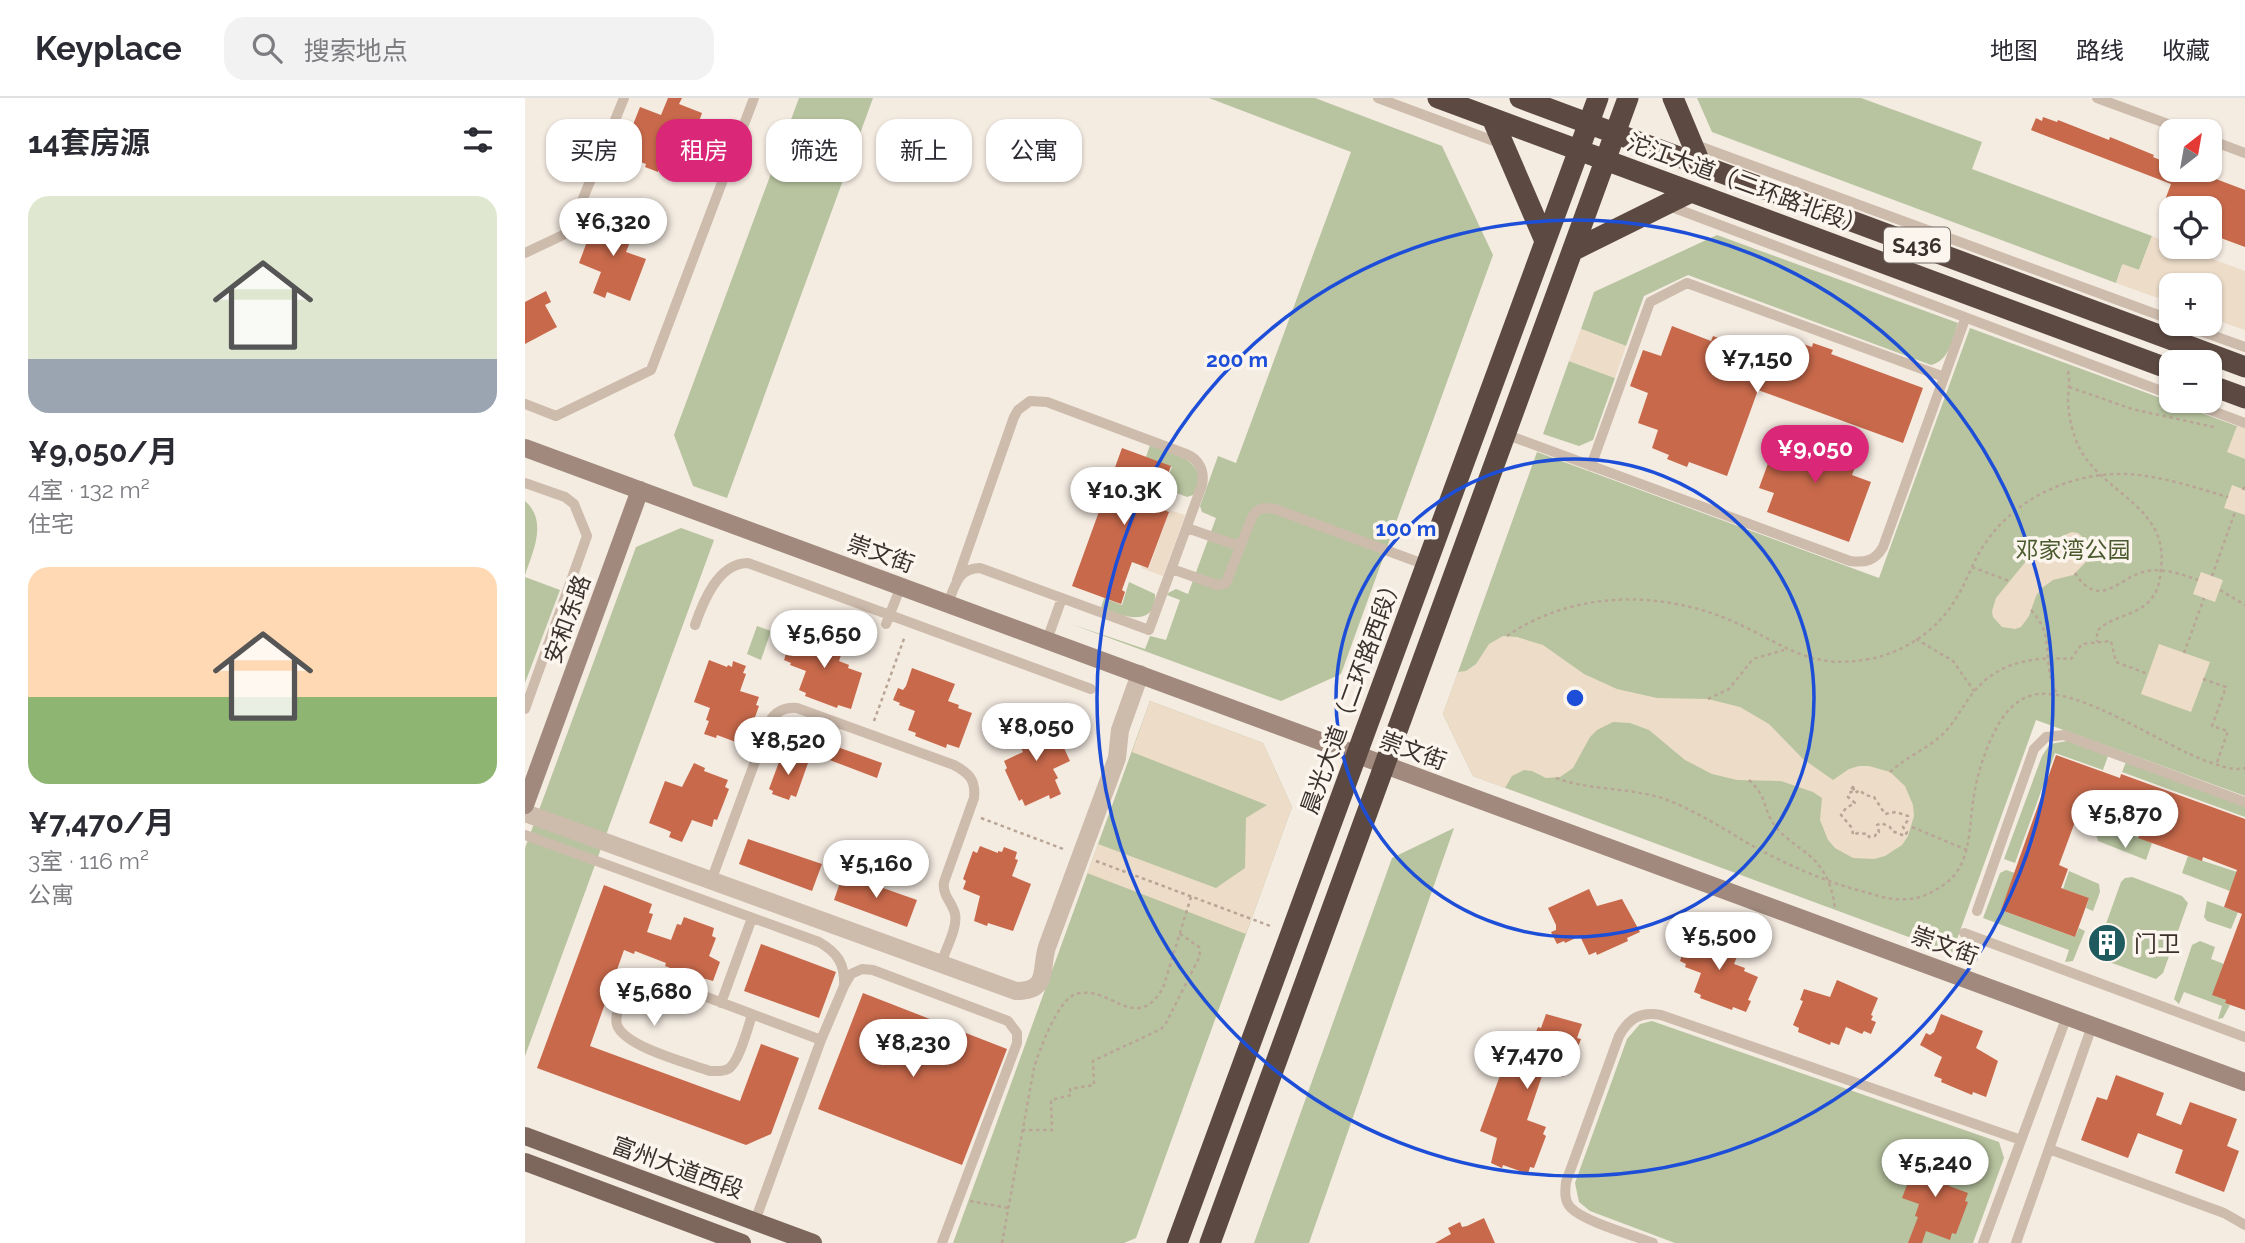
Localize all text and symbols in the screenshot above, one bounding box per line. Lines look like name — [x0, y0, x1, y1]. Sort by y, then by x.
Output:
search box — [224, 17, 714, 80]
text: Keyplace — [35, 29, 182, 68]
icon: search — [248, 29, 286, 67]
text: 搜索地点 — [304, 36, 408, 66]
text: 地图 — [1990, 36, 2038, 65]
text: 路线 — [2076, 36, 2124, 65]
text: 收藏 — [2162, 36, 2210, 65]
chip: 买房 — [546, 119, 642, 182]
chip: 租房 — [656, 119, 752, 182]
chip: 筛选 — [766, 119, 862, 182]
chip: 新上 — [876, 119, 972, 182]
chip: 公寓 — [986, 119, 1082, 182]
north arrow — [2159, 119, 2223, 182]
map controls — [2159, 119, 2222, 413]
icon: filters — [459, 121, 497, 159]
text: 14套房源 — [28, 125, 150, 160]
street label: 沱江大道（二环路北段） — [1624, 128, 1870, 240]
button: locate — [2159, 196, 2222, 259]
pin: ¥6,320 — [556, 198, 670, 258]
text: ¥6,320 — [575, 207, 651, 234]
road number: S436 — [1884, 228, 1950, 262]
icon: home — [200, 242, 326, 368]
button: + — [2159, 273, 2222, 336]
pin: ¥7,150 — [1700, 336, 1814, 395]
text: ¥7,150 — [1721, 344, 1793, 371]
text: 200 m — [1206, 347, 1268, 372]
button: − — [2159, 350, 2222, 413]
pin: ¥9,050 — [1758, 426, 1872, 485]
text: ¥9,050/月 — [28, 434, 178, 469]
text: ¥9,050 — [1777, 434, 1853, 461]
pin: ¥10.3K — [1067, 468, 1181, 527]
text: 4室 · 132 m² — [28, 476, 150, 503]
text: ¥10.3K — [1086, 476, 1162, 503]
text: 住宅 — [28, 510, 74, 537]
text: 100 m — [1376, 516, 1436, 541]
street label: 崇文街 — [844, 529, 918, 577]
park label: 邓家湾公园 — [2016, 536, 2131, 563]
street label: 安和东路 — [539, 571, 595, 667]
street label: 晨光大道（二环路西段） — [1295, 571, 1407, 817]
pin: ¥5,650 — [767, 610, 881, 670]
icon: home — [200, 613, 326, 739]
text: ¥5,650 — [786, 619, 862, 646]
centre of rings — [1563, 686, 1587, 710]
pin: ¥8,050 — [979, 704, 1093, 763]
text: ¥8,050 — [998, 712, 1074, 739]
pin: ¥8,520 — [731, 718, 845, 777]
text: ¥8,520 — [750, 726, 826, 753]
street label: 崇文街 — [1376, 726, 1450, 774]
pin: ¥5,870 — [2068, 790, 2182, 850]
text: ¥5,870 — [2087, 799, 2163, 826]
text: ¥7,470/月 — [28, 805, 174, 840]
pin: ¥5,160 — [819, 840, 933, 900]
text: 3室 · 116 m² — [28, 847, 149, 874]
text: ¥5,160 — [839, 849, 913, 876]
text: 公寓 — [28, 881, 74, 908]
pin: ¥5,500 — [1662, 912, 1776, 972]
text: ¥5,500 — [1681, 921, 1757, 948]
street label: 崇文街 — [1908, 921, 1982, 969]
building icon: 门卫 — [2086, 922, 2128, 964]
place label: 门卫 — [2134, 930, 2180, 957]
pin: ¥5,680 — [597, 968, 711, 1028]
text: ¥5,680 — [616, 977, 692, 1004]
pin: ¥8,230 — [856, 1020, 970, 1079]
text: ¥8,230 — [875, 1028, 951, 1055]
pin: ¥7,470 — [1470, 1032, 1584, 1091]
text: ¥7,470 — [1490, 1040, 1564, 1067]
street label: 富州大道西段 — [609, 1131, 747, 1203]
pin: ¥5,240 — [1878, 1140, 1992, 1199]
text: ¥5,240 — [1898, 1148, 1972, 1175]

